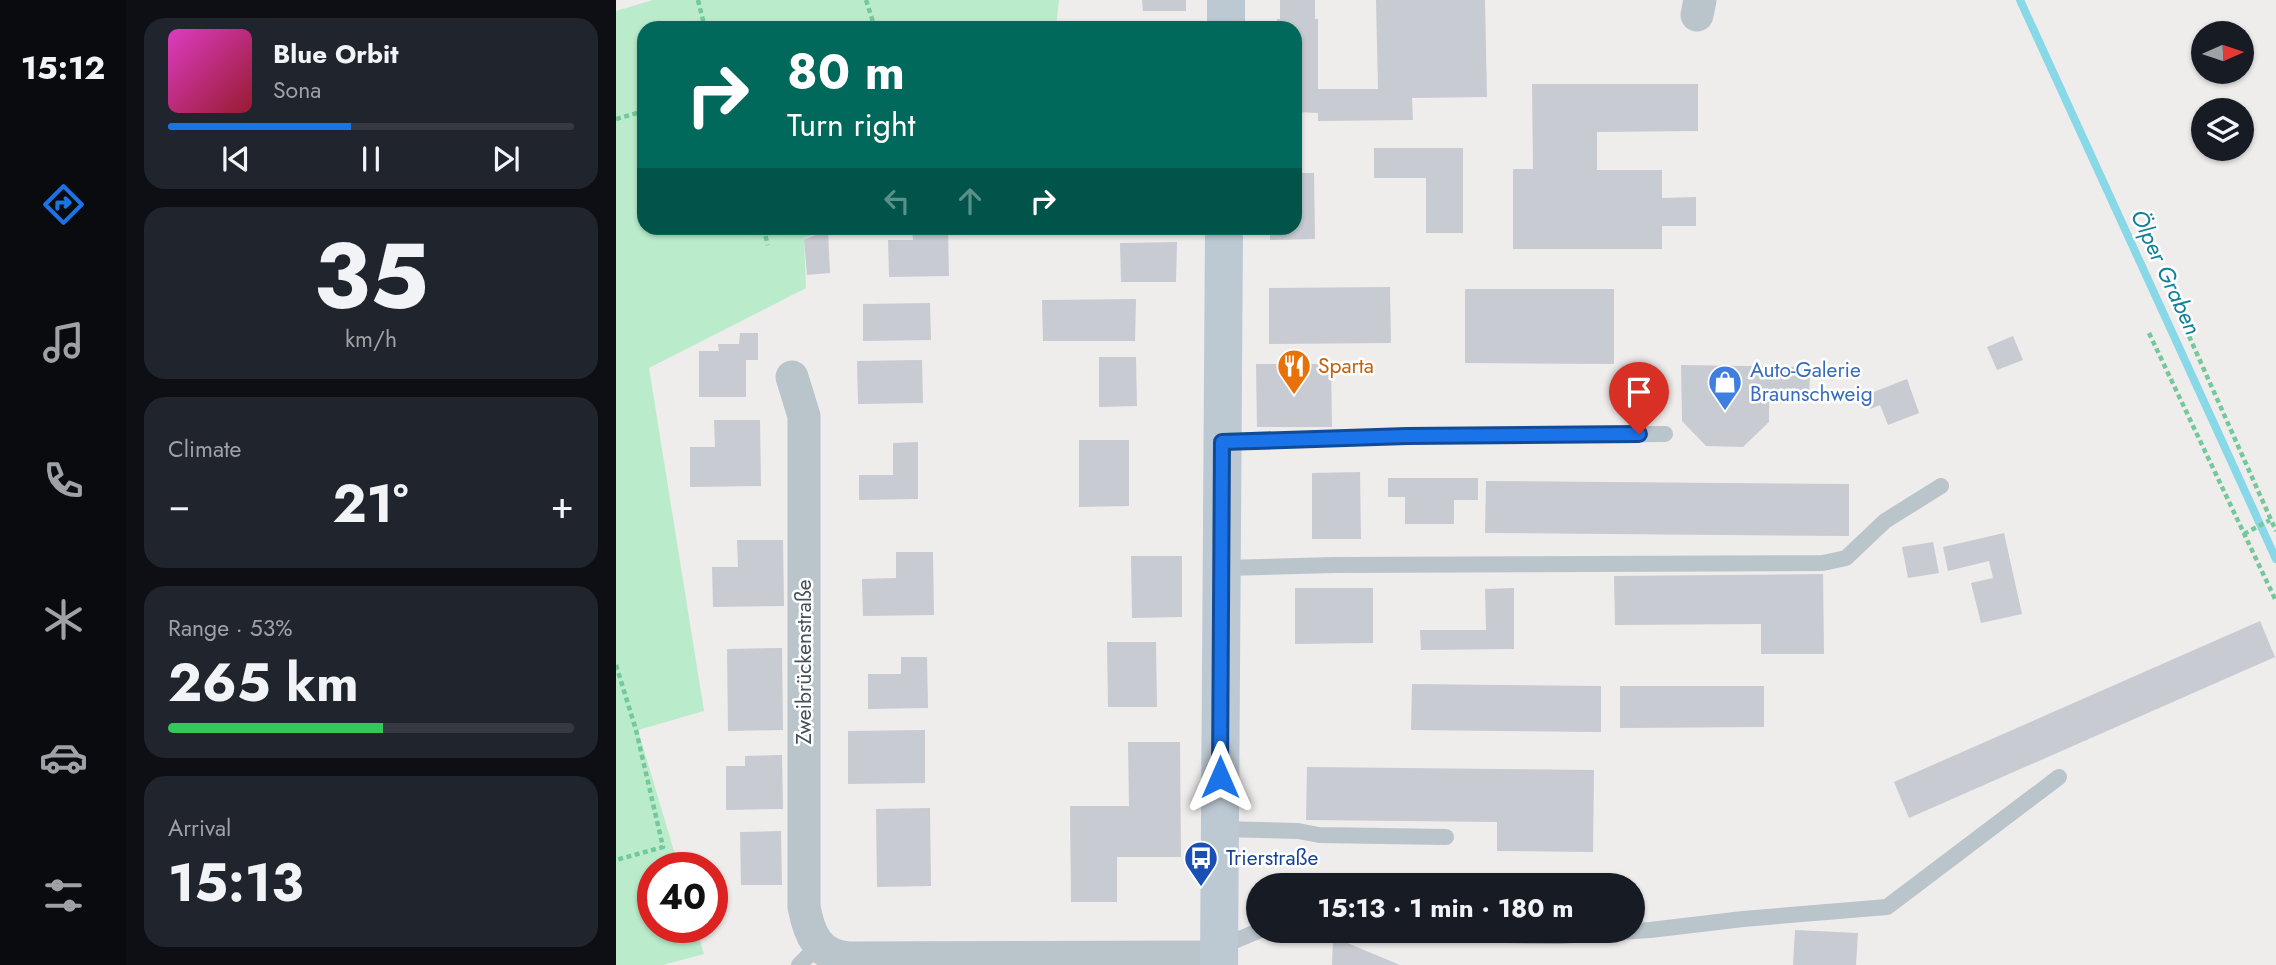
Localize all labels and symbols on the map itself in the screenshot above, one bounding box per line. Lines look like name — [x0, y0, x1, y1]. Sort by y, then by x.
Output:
north arrow — [2191, 21, 2254, 84]
water label: Ölper Graben — [2122, 204, 2210, 340]
restaurant icon: Sparta — [1275, 347, 1313, 396]
place label: Sparta — [1318, 351, 1374, 381]
place label: Auto-Galerie Braunschweig — [1750, 355, 1873, 409]
pin — [1609, 362, 1669, 434]
shop icon: Auto-Galerie Braunschweig — [1706, 363, 1744, 412]
street label: Zweibrückenstraße — [789, 579, 819, 745]
position arrow — [1183, 740, 1257, 814]
bus stop icon: Trierstraße — [1182, 839, 1220, 888]
place label: Trierstraße — [1226, 843, 1318, 873]
speed limit sign: 40 — [637, 852, 728, 943]

